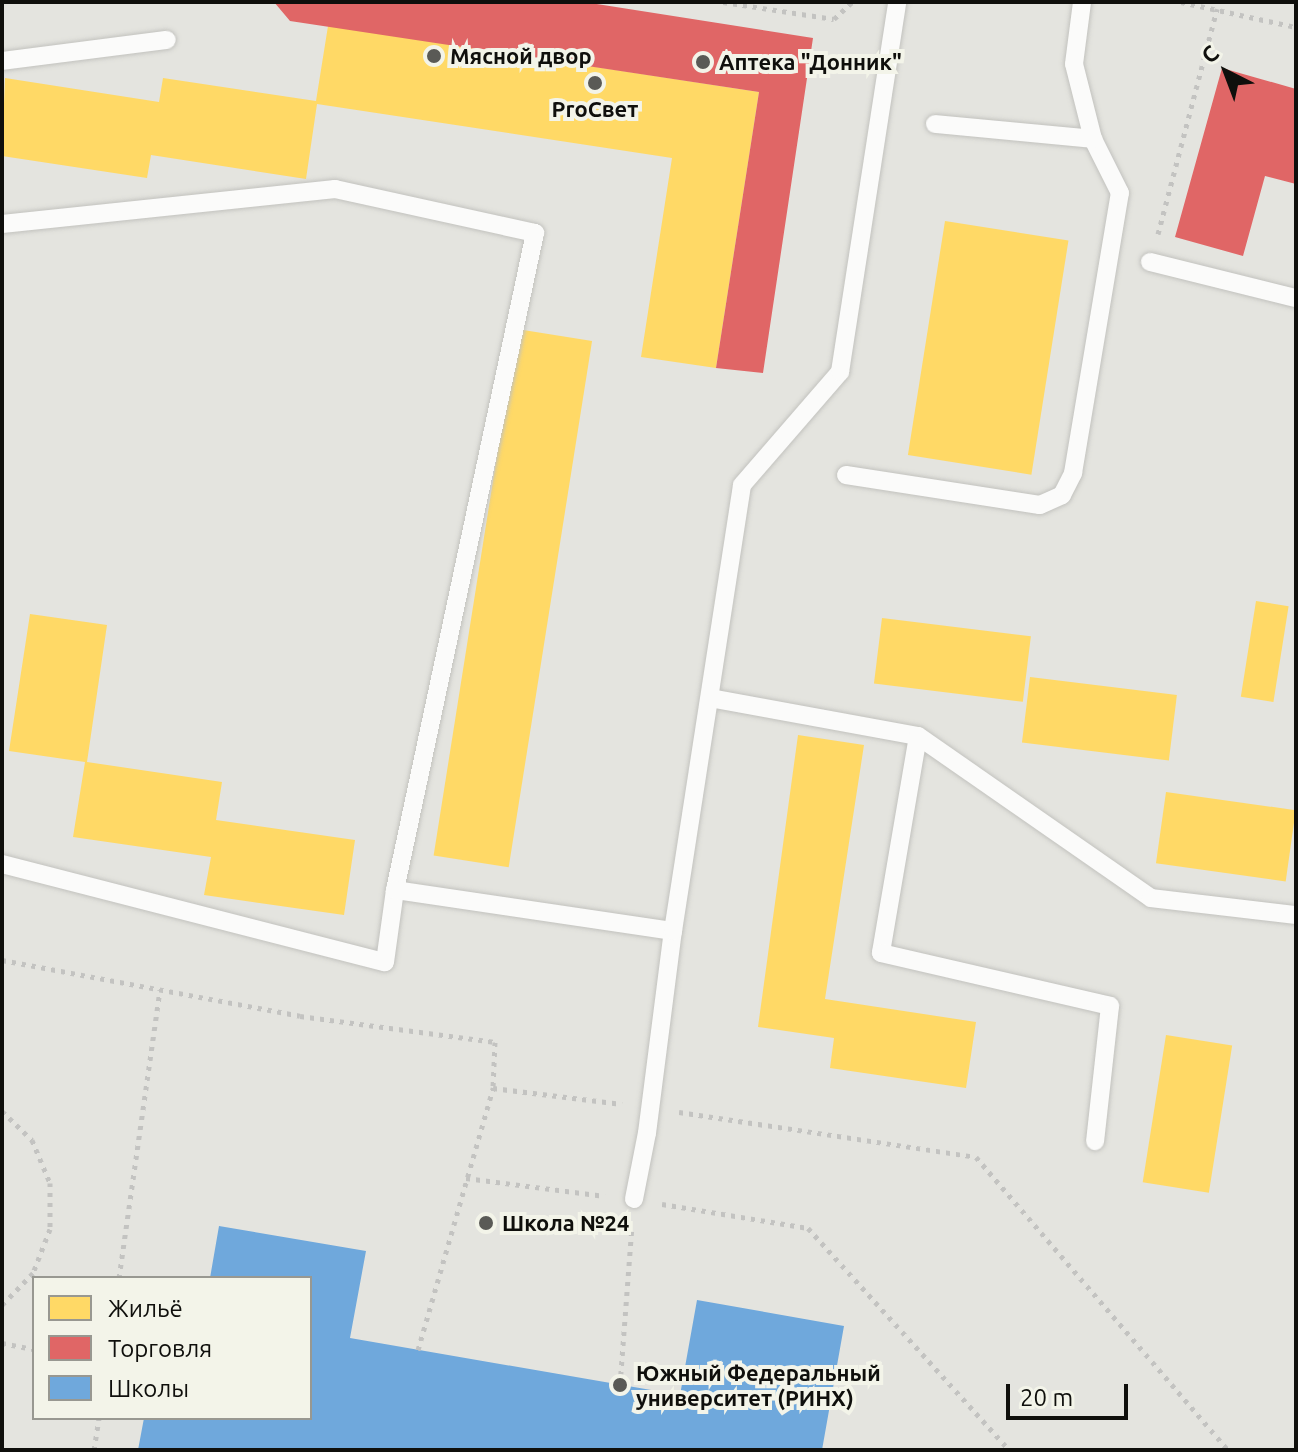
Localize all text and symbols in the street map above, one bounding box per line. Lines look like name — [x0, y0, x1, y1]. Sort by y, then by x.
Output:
north arrow — [1186, 32, 1266, 112]
text: С — [1196, 40, 1223, 68]
place label: Мясной двор — [450, 43, 592, 69]
marker: Мясной двор — [425, 47, 443, 65]
place label: Аптека "Донник" — [719, 49, 902, 75]
marker: Аптека "Донник" — [694, 53, 712, 71]
marker: ProСвет — [586, 74, 604, 92]
place label: ProСвет — [552, 96, 638, 122]
place label: Школа №24 — [502, 1210, 629, 1236]
marker: Школа №24 — [477, 1214, 495, 1232]
legend — [32, 1276, 312, 1420]
text: Жильё — [108, 1295, 183, 1322]
text: Торговля — [108, 1335, 212, 1362]
place label: Южный Федеральный университет (РИНХ) — [636, 1359, 881, 1410]
scale bar — [1010, 1368, 1132, 1418]
text: Школы — [108, 1375, 189, 1402]
marker: Южный Федеральный университет (РИНХ) — [611, 1376, 629, 1394]
text: 20 m — [1020, 1384, 1073, 1411]

